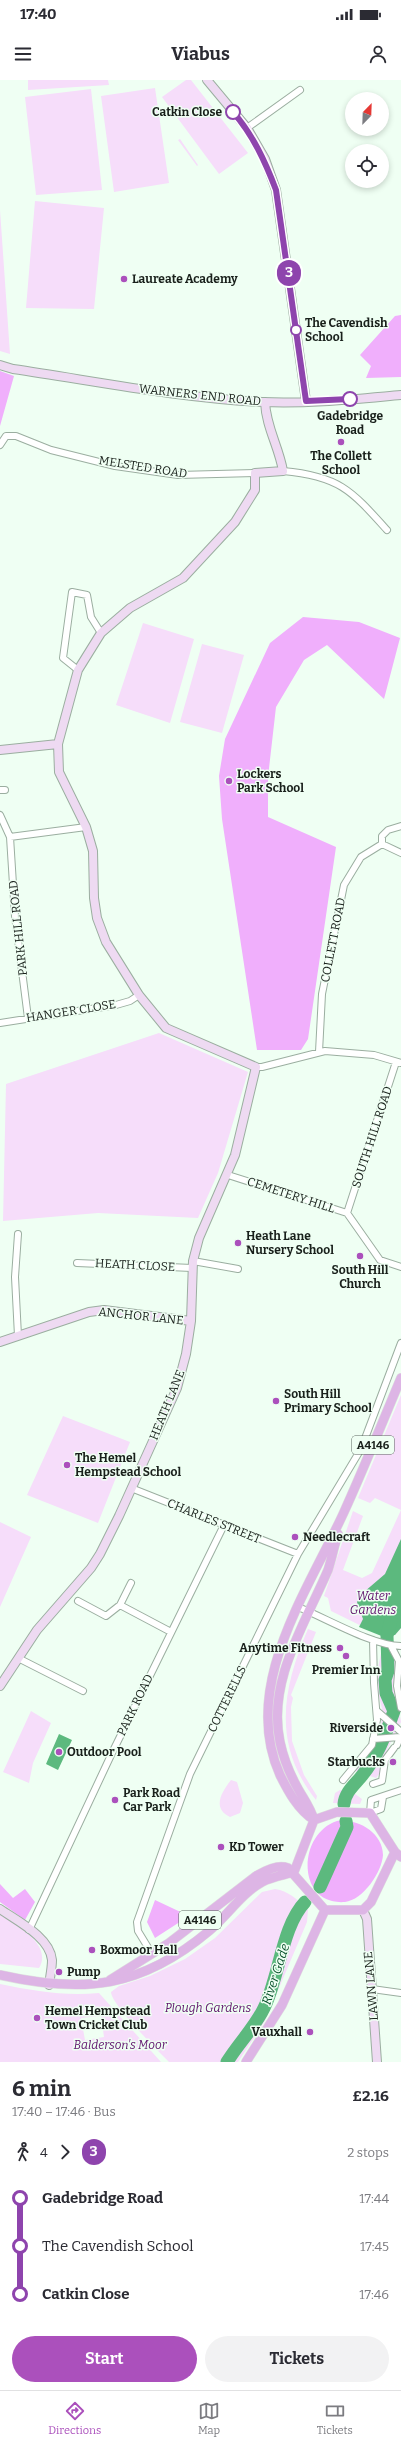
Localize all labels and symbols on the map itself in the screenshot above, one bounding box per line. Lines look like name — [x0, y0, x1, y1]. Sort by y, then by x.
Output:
north arrow — [345, 92, 389, 136]
marker: Catkin Close — [225, 104, 241, 120]
place label: Catkin Close — [152, 105, 222, 119]
line badge: 3 — [276, 260, 302, 286]
place label: Laureate Academy — [132, 272, 238, 286]
marker: Laureate Academy — [119, 274, 129, 284]
place label: The Cavendish School — [305, 316, 388, 344]
marker: The Cavendish School — [290, 324, 302, 336]
street label: WARNERS END ROAD — [138, 382, 262, 408]
marker: Gadebridge Road — [342, 391, 358, 407]
place label: Gadebridge Road — [317, 409, 383, 437]
marker: The Collett School — [336, 437, 346, 447]
place label: The Collett School — [310, 449, 372, 477]
street label: MELSTED ROAD — [98, 453, 188, 481]
place label: Lockers Park School — [237, 767, 304, 795]
marker: Lockers Park School — [224, 776, 234, 786]
street label: PARK HILL ROAD — [6, 880, 30, 976]
street label: COLLETT ROAD — [318, 897, 348, 983]
street label: HANGER CLOSE — [25, 997, 117, 1025]
street label: SOUTH HILL ROAD — [349, 1084, 395, 1190]
street label: CEMETERY HILL — [245, 1174, 337, 1216]
place label: Heath Lane Nursery School — [246, 1229, 334, 1257]
marker: Heath Lane Nursery School — [233, 1238, 243, 1248]
marker: South Hill Church — [355, 1251, 365, 1261]
street label: HEATH CLOSE — [95, 1256, 175, 1274]
place label: South Hill Church — [332, 1263, 389, 1291]
street label: ANCHOR LANE — [98, 1305, 184, 1327]
street label: HEATH LANE — [147, 1368, 187, 1442]
place label: South Hill Primary School — [284, 1387, 372, 1415]
marker: South Hill Primary School — [271, 1396, 281, 1406]
road number: A4146 — [352, 1436, 394, 1454]
place label: The Hemel Hempstead School — [75, 1451, 182, 1479]
marker: The Hemel Hempstead School — [62, 1460, 72, 1470]
street label: CHARLES STREET — [165, 1496, 263, 1546]
place label: Needlecraft — [303, 1530, 371, 1544]
marker: Needlecraft — [290, 1532, 300, 1542]
park label: Water Gardens — [350, 1589, 396, 1617]
place label: Anytime Fitness — [239, 1641, 332, 1655]
marker: Anytime Fitness — [335, 1643, 345, 1653]
marker: Premier Inn — [341, 1651, 351, 1661]
street label: COTTERELLS — [205, 1663, 249, 1735]
place label: Premier Inn — [312, 1663, 381, 1677]
street label: PARK ROAD — [114, 1672, 156, 1738]
place label: Riverside — [329, 1721, 383, 1735]
marker: Riverside — [386, 1723, 396, 1733]
place label: Outdoor Pool — [67, 1745, 142, 1759]
marker: Outdoor Pool — [54, 1747, 64, 1757]
place label: Starbucks — [328, 1755, 385, 1769]
marker: Starbucks — [388, 1757, 398, 1767]
place label: Park Road Car Park — [123, 1786, 181, 1814]
marker: Park Road Car Park — [110, 1795, 120, 1805]
place label: KD Tower — [229, 1840, 284, 1854]
marker: KD Tower — [216, 1842, 226, 1852]
road number: A4146 — [179, 1911, 221, 1929]
water label: River Gade — [259, 1941, 293, 2007]
place label: Boxmoor Hall — [100, 1943, 178, 1957]
marker: Boxmoor Hall — [87, 1945, 97, 1955]
street label: LAWN LANE — [361, 1951, 381, 2021]
place label: Pump — [67, 1965, 101, 1979]
marker: Pump — [54, 1967, 64, 1977]
park label: Plough Gardens — [165, 2001, 252, 2015]
place label: Hemel Hempstead Town Cricket Club — [45, 2004, 151, 2032]
marker: Hemel Hempstead Town Cricket Club — [32, 2013, 42, 2023]
place label: Vauxhall — [252, 2025, 302, 2039]
marker: Vauxhall — [305, 2027, 315, 2037]
park label: Balderson's Moor — [73, 2038, 168, 2052]

